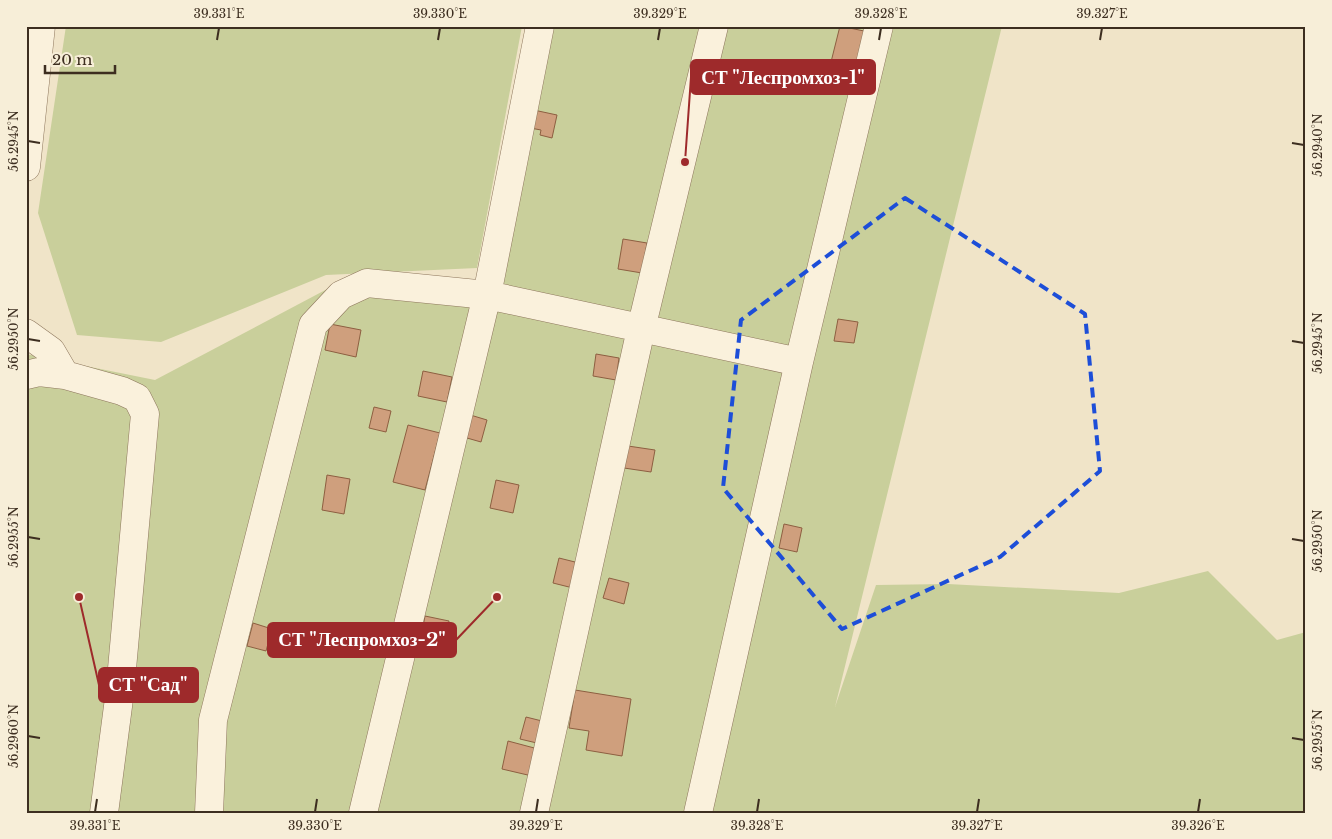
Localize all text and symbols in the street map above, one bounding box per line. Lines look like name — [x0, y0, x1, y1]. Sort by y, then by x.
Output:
text: 39.331°E — [194, 6, 245, 21]
text: 39.330°E — [413, 6, 467, 21]
text: 39.329°E — [633, 6, 687, 21]
text: 39.328°E — [855, 6, 908, 21]
text: 39.327°E — [1076, 6, 1128, 21]
scale bar — [45, 42, 115, 74]
text: 20 m — [52, 50, 92, 69]
callout: СТ "Леспромхоз-1" — [691, 60, 875, 94]
text: СТ "Леспромхоз-1" — [701, 66, 865, 89]
text: 56.2945°N — [6, 110, 21, 172]
text: 56.2940°N — [1310, 113, 1325, 177]
text: 56.2950°N — [6, 307, 21, 371]
text: 56.2945°N — [1310, 312, 1325, 374]
text: 56.2955°N — [6, 506, 21, 568]
text: 56.2950°N — [1310, 509, 1325, 573]
callout: СТ "Леспромхоз-2" — [268, 623, 456, 657]
text: СТ "Леспромхоз-2" — [278, 628, 446, 651]
callout: СТ "Сад" — [99, 668, 198, 702]
text: СТ "Сад" — [109, 673, 187, 696]
text: 56.2960°N — [6, 704, 21, 768]
text: 56.2955°N — [1310, 709, 1325, 771]
text: 39.331°E — [70, 818, 121, 833]
text: 39.330°E — [288, 818, 342, 833]
text: 39.329°E — [509, 818, 563, 833]
text: 39.328°E — [731, 818, 784, 833]
text: 39.327°E — [951, 818, 1003, 833]
text: 39.326°E — [1171, 818, 1225, 833]

